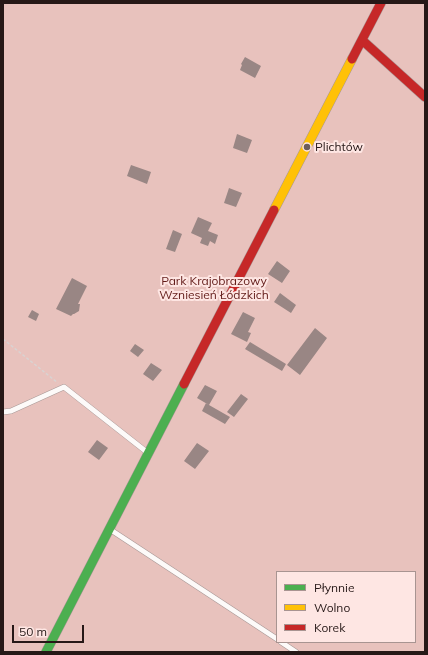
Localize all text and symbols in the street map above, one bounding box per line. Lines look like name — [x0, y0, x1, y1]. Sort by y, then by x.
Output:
place label: Plichtów — [315, 140, 363, 154]
marker: Plichtów — [302, 142, 312, 152]
park label: Park Krajobrazowy Wzniesień Łódzkich — [159, 274, 269, 302]
legend — [276, 571, 416, 643]
text: Płynnie — [314, 580, 355, 595]
text: Wolno — [314, 600, 350, 615]
scale bar — [14, 617, 86, 643]
text: Korek — [314, 620, 345, 635]
text: 50 m — [19, 624, 47, 639]

